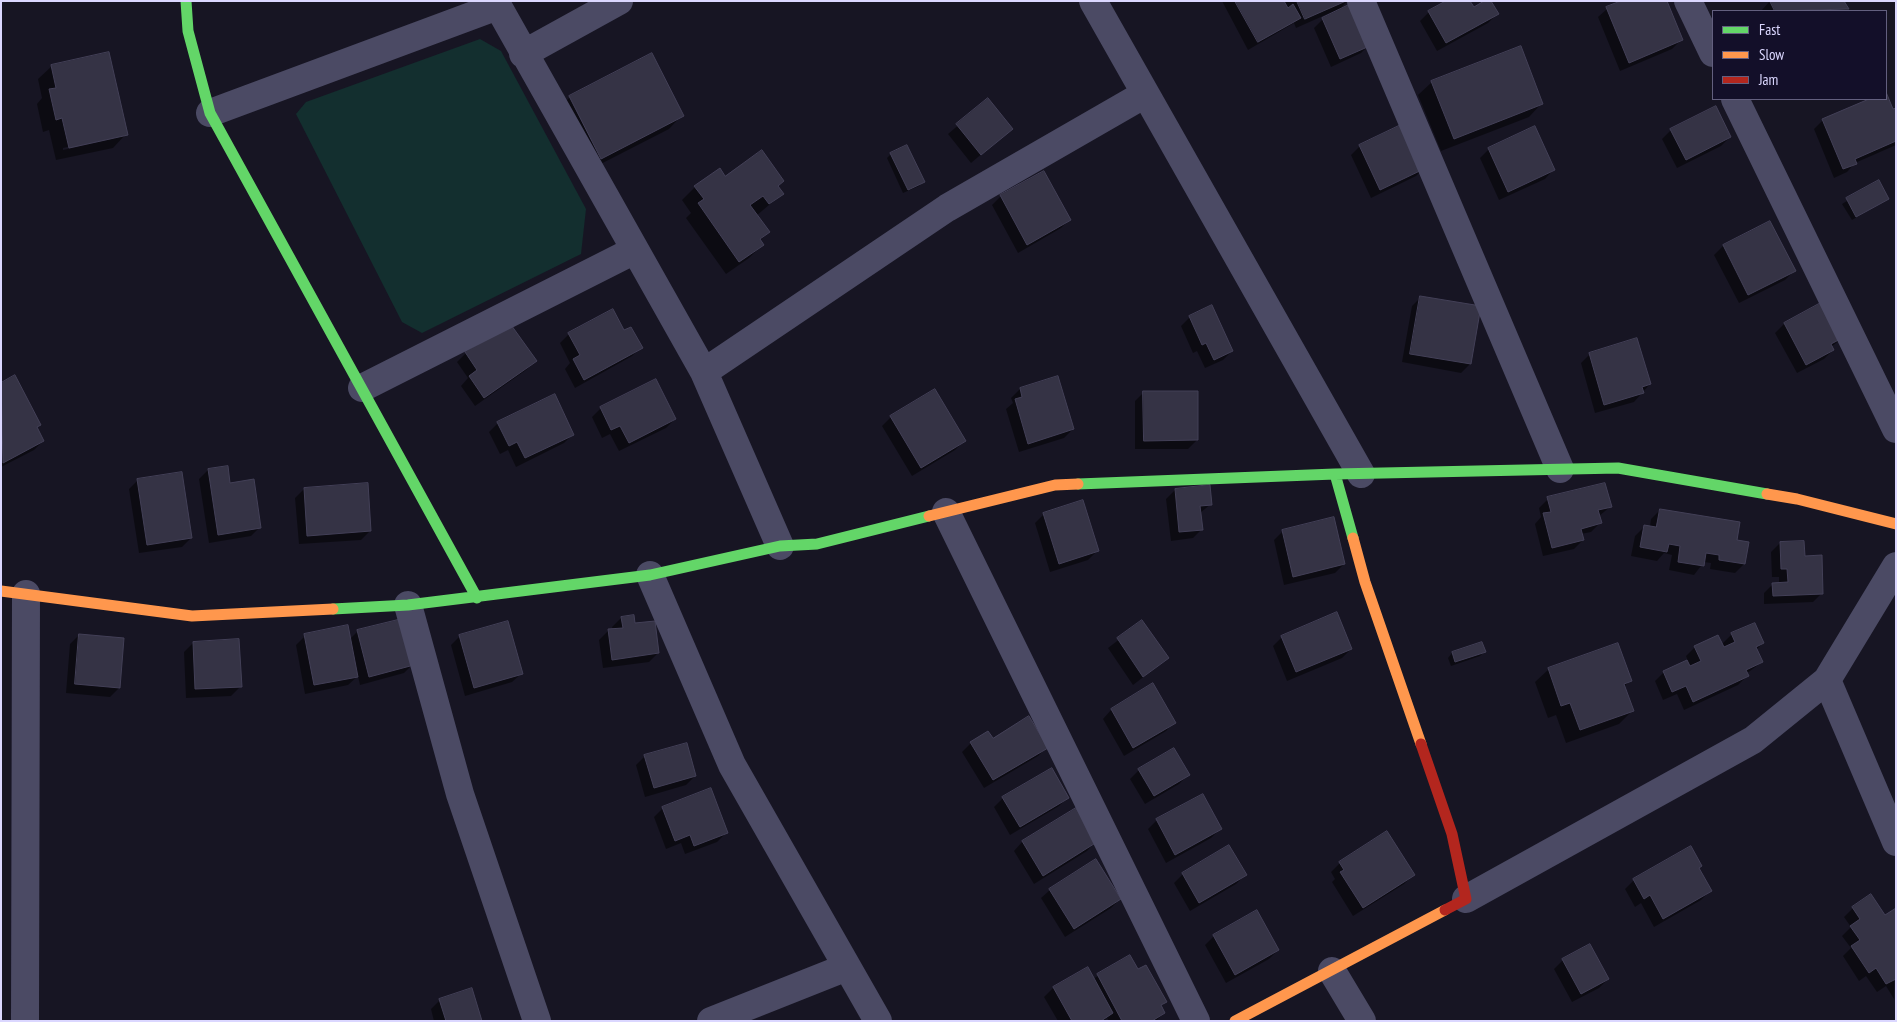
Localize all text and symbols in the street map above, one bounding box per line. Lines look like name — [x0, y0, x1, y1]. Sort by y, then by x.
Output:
legend — [1712, 10, 1887, 100]
text: Fast — [1759, 20, 1780, 39]
text: Slow — [1759, 45, 1784, 64]
text: Jam — [1759, 70, 1778, 89]

